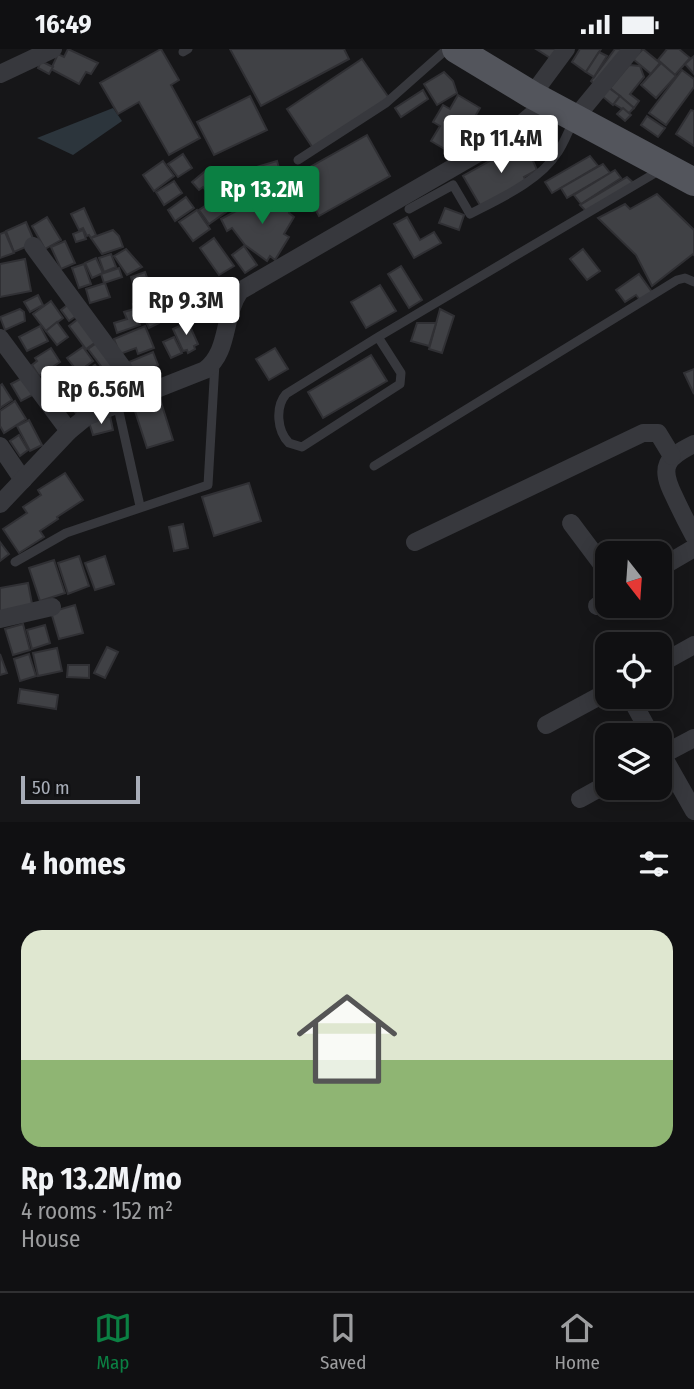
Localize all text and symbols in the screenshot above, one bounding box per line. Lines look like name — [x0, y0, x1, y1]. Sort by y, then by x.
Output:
text: 16:49 — [35, 9, 92, 40]
pin: Rp 11.4M — [429, 115, 573, 175]
text: Rp 11.4M — [460, 124, 542, 152]
pin: Rp 13.2M — [190, 167, 334, 226]
text: Rp 13.2M — [220, 175, 304, 203]
pin: Rp 9.3M — [121, 278, 251, 337]
text: Rp 9.3M — [148, 286, 224, 314]
pin: Rp 6.56M — [29, 367, 173, 426]
text: Rp 6.56M — [57, 375, 145, 403]
north arrow — [595, 541, 672, 618]
map controls — [595, 541, 672, 800]
button: locate — [595, 632, 672, 709]
button: layers — [595, 723, 672, 800]
scale bar — [21, 773, 140, 805]
text: 50 m — [32, 776, 70, 799]
icon: filters — [635, 845, 673, 883]
text: 4 homes — [21, 846, 126, 882]
icon: home — [284, 976, 410, 1102]
text: Rp 13.2M/mo — [21, 1161, 182, 1197]
text: 4 rooms · 152 m² — [21, 1197, 173, 1225]
text: House — [21, 1225, 80, 1253]
tab: Map — [94, 1309, 132, 1374]
tab: Saved — [320, 1309, 366, 1374]
tab: Home — [554, 1309, 600, 1374]

